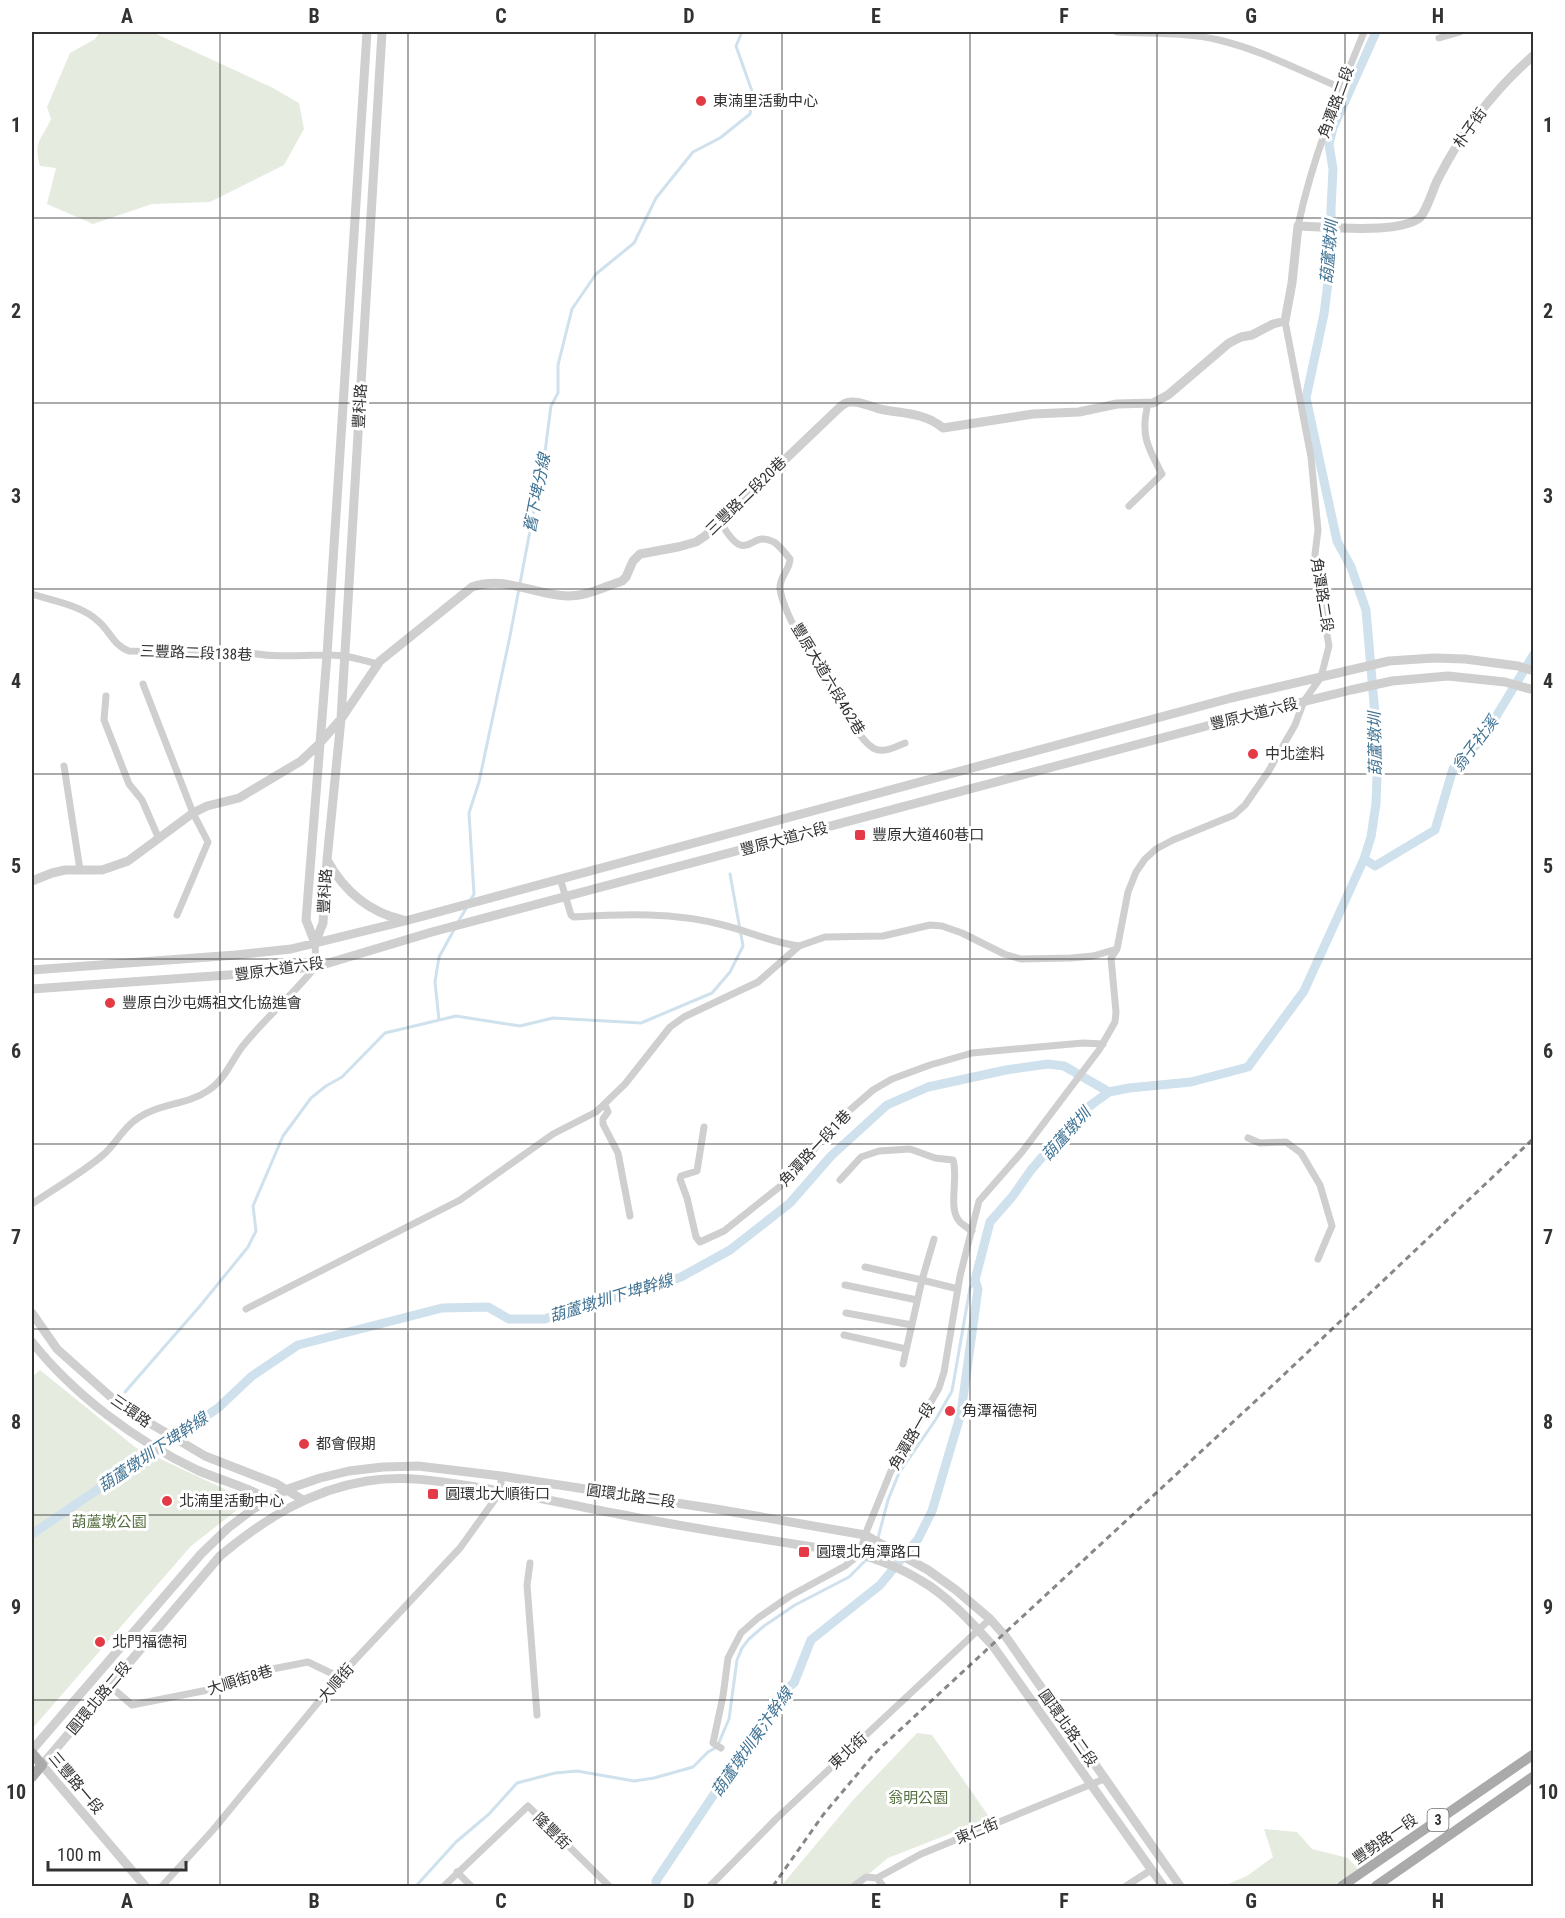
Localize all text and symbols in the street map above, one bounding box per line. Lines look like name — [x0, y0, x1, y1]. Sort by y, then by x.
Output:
text: A — [121, 4, 133, 28]
text: B — [308, 4, 320, 28]
text: C — [495, 4, 507, 28]
text: D — [683, 4, 695, 28]
text: E — [871, 4, 881, 28]
text: F — [1059, 4, 1069, 28]
text: G — [1245, 4, 1257, 28]
text: H — [1432, 4, 1444, 28]
street label: 角潭路二段 — [1315, 64, 1357, 140]
place label: 東湳里活動中心 — [713, 92, 818, 110]
marker: 東湳里活動中心 — [694, 94, 708, 108]
street label: 朴子街 — [1450, 104, 1490, 152]
text: 1 — [11, 113, 21, 137]
text: 1 — [1543, 113, 1553, 137]
water label: 葫蘆墩圳 — [1317, 217, 1341, 285]
text: 2 — [11, 299, 21, 323]
text: 2 — [1543, 299, 1553, 323]
street label: 豐科路 — [350, 383, 370, 429]
water label: 舊下埤分線 — [520, 450, 554, 534]
street label: 三豐路二段20巷 — [702, 453, 790, 539]
text: 3 — [11, 484, 21, 508]
text: 3 — [1543, 484, 1553, 508]
street label: 角潭路二段 — [1307, 557, 1337, 633]
street label: 豐原大道六段462巷 — [788, 620, 868, 738]
street label: 三豐路二段138巷 — [140, 642, 252, 664]
text: 4 — [11, 669, 21, 693]
text: 4 — [1543, 669, 1553, 693]
street label: 豐原大道六段 — [1208, 694, 1300, 734]
water label: 葫蘆墩圳 — [1365, 710, 1385, 776]
water label: 翁子社溪 — [1448, 711, 1503, 775]
place label: 中北塗料 — [1265, 745, 1325, 763]
marker: 中北塗料 — [1246, 747, 1260, 761]
street label: 豐原大道六段 — [738, 819, 830, 859]
place label: 豐原大道460巷口 — [872, 826, 984, 844]
marker: 豐原大道460巷口 — [853, 828, 867, 842]
text: 5 — [11, 854, 21, 878]
text: 5 — [1543, 854, 1553, 878]
street label: 豐科路 — [315, 868, 335, 914]
street label: 豐原大道六段 — [233, 954, 325, 984]
place label: 豐原白沙屯媽祖文化協進會 — [122, 994, 302, 1012]
marker: 豐原白沙屯媽祖文化協進會 — [103, 996, 117, 1010]
text: 6 — [11, 1039, 21, 1063]
text: 6 — [1543, 1039, 1553, 1063]
water label: 葫蘆墩圳 — [1038, 1102, 1096, 1164]
street label: 角潭路一段1巷 — [775, 1106, 855, 1190]
text: 7 — [11, 1225, 21, 1249]
text: 7 — [1543, 1225, 1553, 1249]
water label: 葫蘆墩圳下埤幹線 — [547, 1270, 677, 1326]
street label: 三環路 — [107, 1391, 155, 1431]
street label: 角潭路一段 — [885, 1399, 939, 1473]
place label: 角潭福德祠 — [962, 1402, 1037, 1420]
marker: 角潭福德祠 — [943, 1404, 957, 1418]
water label: 葫蘆墩圳下埤幹線 — [95, 1407, 213, 1496]
text: 8 — [11, 1410, 21, 1434]
text: 8 — [1543, 1410, 1553, 1434]
place label: 都會假期 — [316, 1435, 376, 1453]
marker: 都會假期 — [297, 1437, 311, 1451]
street label: 圓環北路二段 — [585, 1481, 677, 1511]
place label: 圓環北大順街口 — [445, 1485, 550, 1503]
marker: 圓環北大順街口 — [426, 1487, 440, 1501]
place label: 北湳里活動中心 — [179, 1492, 284, 1510]
marker: 北湳里活動中心 — [160, 1494, 174, 1508]
park label: 葫蘆墩公園 — [71, 1513, 147, 1531]
place label: 圓環北角潭路口 — [816, 1543, 921, 1561]
marker: 圓環北角潭路口 — [797, 1545, 811, 1559]
text: 9 — [11, 1595, 21, 1619]
text: 9 — [1543, 1595, 1553, 1619]
place label: 北門福德祠 — [112, 1633, 187, 1651]
marker: 北門福德祠 — [93, 1635, 107, 1649]
street label: 圓環北路二段 — [63, 1658, 135, 1738]
street label: 大順街 — [314, 1660, 358, 1706]
street label: 大順街8巷 — [205, 1662, 275, 1698]
water label: 葫蘆墩圳東汴幹線 — [708, 1682, 798, 1800]
street label: 圓環北路二段 — [1035, 1686, 1101, 1770]
street label: 東北街 — [825, 1729, 871, 1773]
street label: 三豐路一段 — [45, 1748, 107, 1818]
text: 10 — [6, 1780, 26, 1804]
text: 10 — [1538, 1780, 1558, 1804]
park label: 翁明公園 — [888, 1789, 948, 1807]
street label: 隆豐街 — [530, 1809, 574, 1853]
road number: 3 — [1428, 1809, 1448, 1831]
street label: 豐勢路一段 — [1349, 1810, 1421, 1868]
street label: 東仁街 — [953, 1814, 1001, 1848]
scale bar — [48, 1834, 186, 1872]
text: 100 m — [57, 1844, 101, 1865]
text: A — [121, 1889, 133, 1913]
text: B — [308, 1889, 320, 1913]
text: C — [495, 1889, 507, 1913]
text: D — [683, 1889, 695, 1913]
text: E — [871, 1889, 881, 1913]
text: F — [1059, 1889, 1069, 1913]
text: G — [1245, 1889, 1257, 1913]
text: H — [1432, 1889, 1444, 1913]

